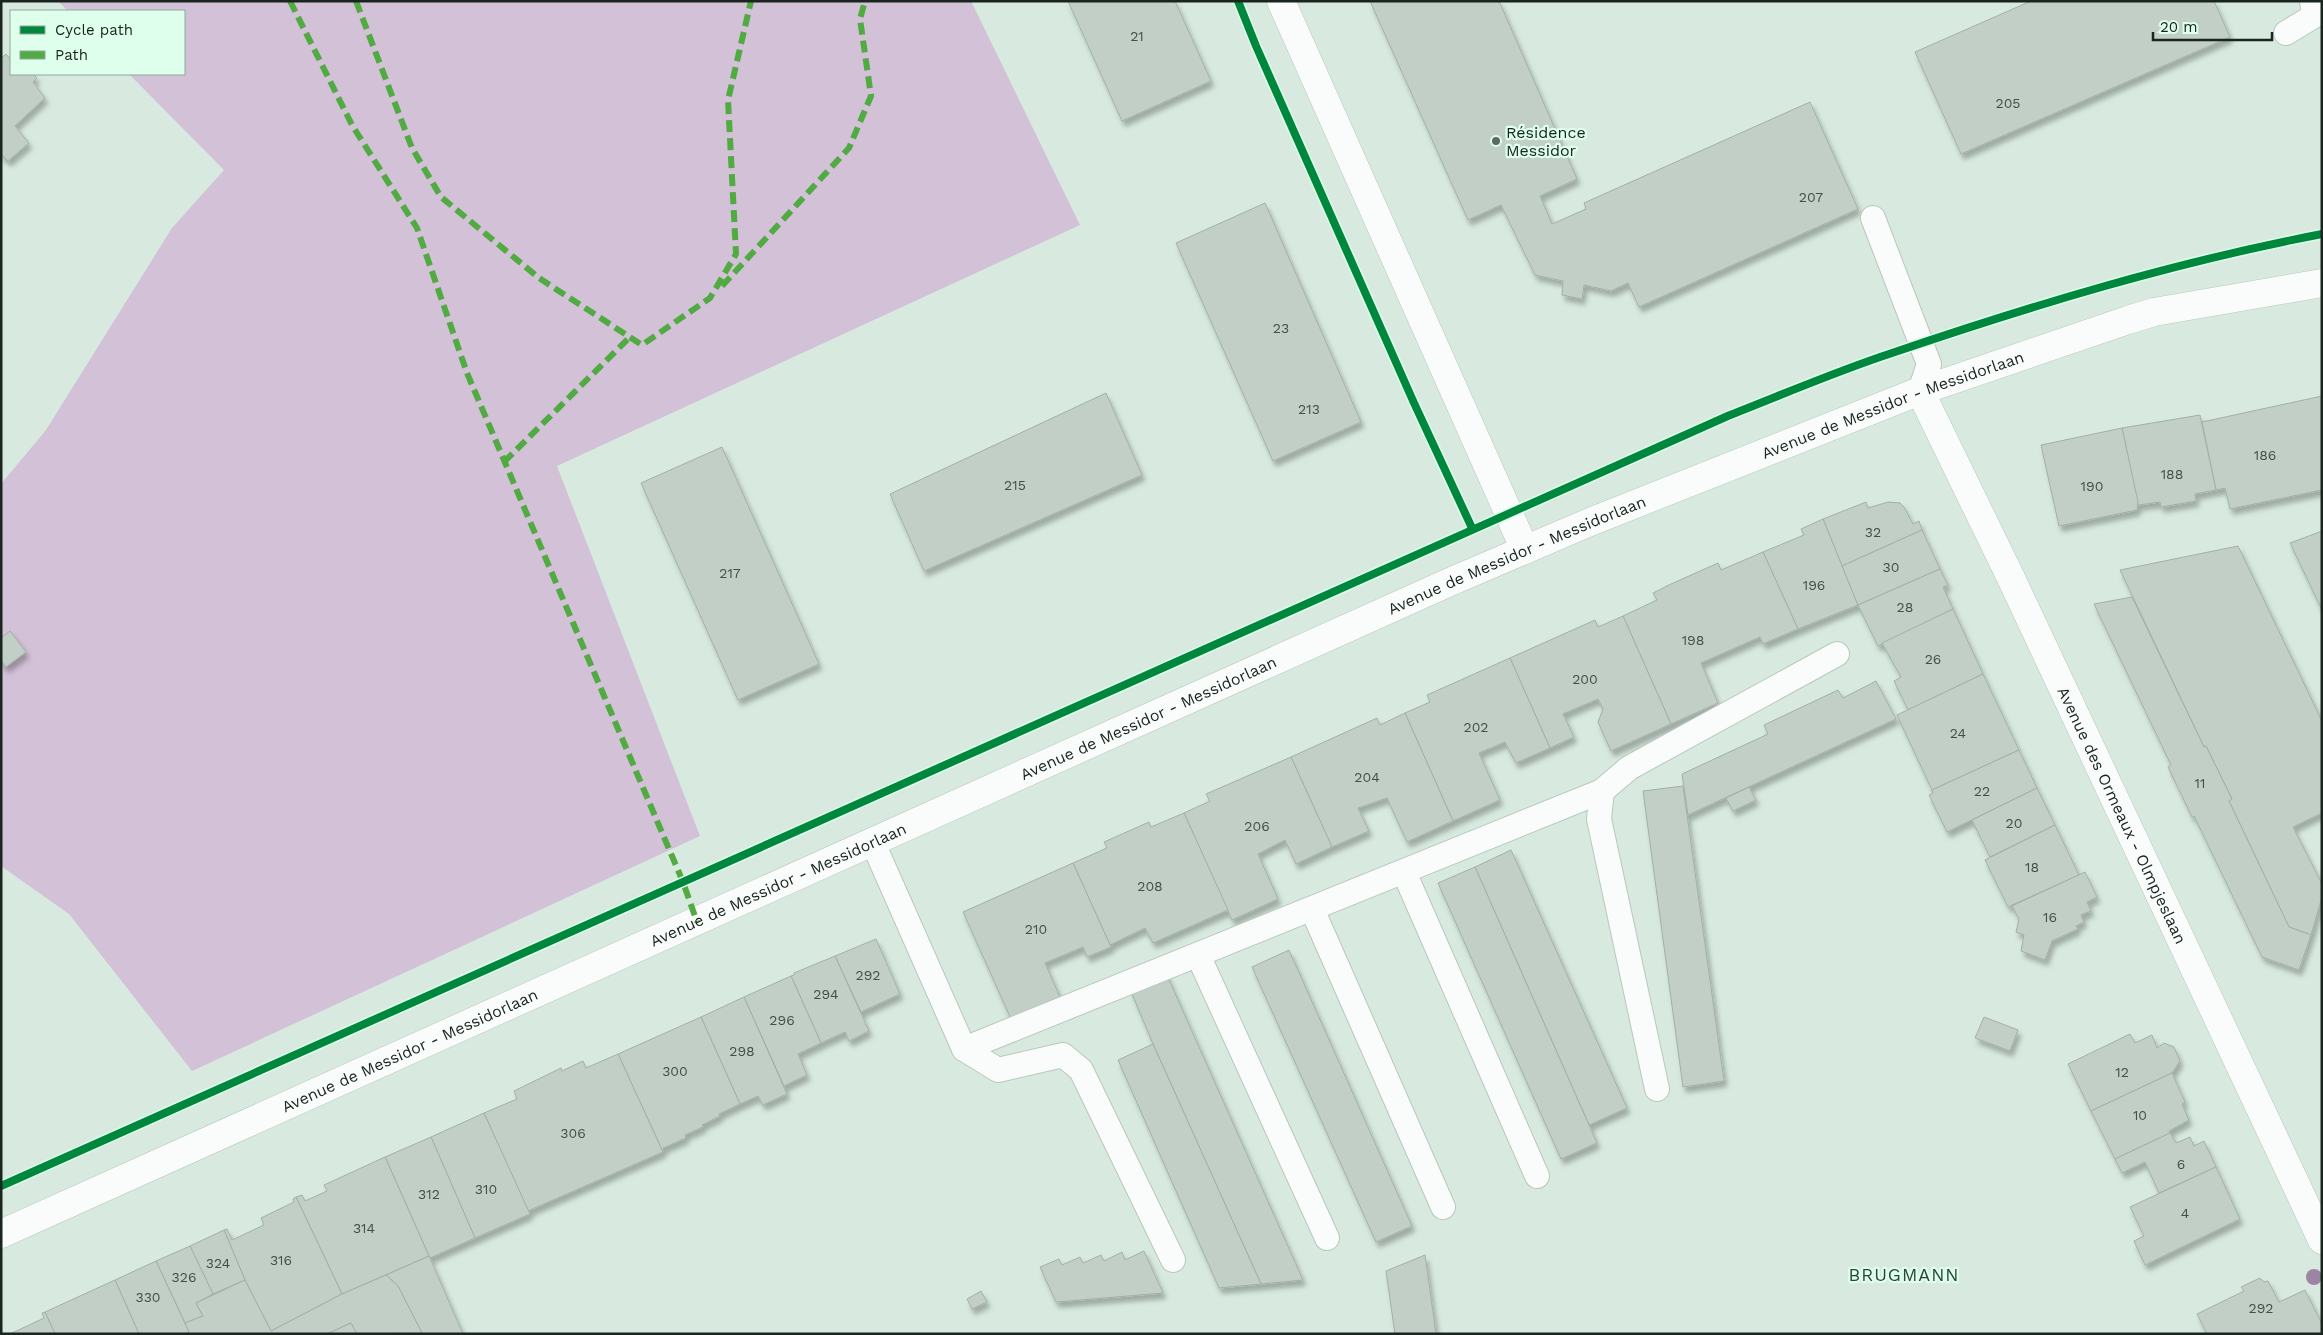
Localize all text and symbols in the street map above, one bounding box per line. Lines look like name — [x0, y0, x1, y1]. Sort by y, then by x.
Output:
legend — [10, 10, 185, 75]
scale bar — [2153, 10, 2272, 42]
text: 20 m — [2160, 18, 2198, 36]
text: Cycle path — [55, 21, 133, 39]
house number: 21 — [1130, 28, 1144, 44]
text: Path — [55, 46, 88, 64]
house number: 205 — [1995, 95, 2021, 111]
place label: Résidence Messidor — [1506, 123, 1586, 160]
marker: Résidence Messidor — [1490, 135, 1502, 147]
house number: 207 — [1799, 189, 1823, 205]
house number: 23 — [1273, 320, 1289, 336]
street label: Avenue de Messidor - Messidorlaan — [1759, 347, 2026, 462]
house number: 213 — [1298, 401, 1320, 417]
house number: 186 — [2254, 447, 2276, 463]
house number: 188 — [2161, 466, 2183, 482]
house number: 215 — [1004, 477, 1026, 493]
house number: 190 — [2081, 478, 2103, 494]
street label: Avenue de Messidor - Messidorlaan — [1385, 491, 1648, 618]
house number: 32 — [1865, 524, 1881, 540]
house number: 30 — [1883, 559, 1899, 575]
house number: 217 — [719, 565, 741, 581]
house number: 196 — [1803, 577, 1825, 593]
house number: 28 — [1897, 599, 1913, 615]
house number: 198 — [1682, 632, 1704, 648]
house number: 26 — [1925, 651, 1941, 667]
street label: Avenue de Messidor - Messidorlaan — [1017, 652, 1279, 784]
house number: 200 — [1572, 671, 1598, 687]
street label: Avenue des Ormeaux - Olmpjeslaan — [2054, 684, 2191, 947]
house number: 202 — [1463, 719, 1489, 735]
house number: 24 — [1950, 725, 1966, 741]
house number: 204 — [1354, 769, 1380, 785]
house number: 11 — [2195, 775, 2205, 791]
house number: 22 — [1974, 783, 1990, 799]
house number: 20 — [2006, 815, 2022, 831]
street label: Avenue de Messidor - Messidorlaan — [647, 818, 909, 950]
house number: 206 — [1244, 818, 1270, 834]
house number: 18 — [2025, 859, 2039, 875]
house number: 208 — [1137, 878, 1163, 894]
house number: 16 — [2043, 909, 2057, 925]
house number: 210 — [1025, 921, 1047, 937]
house number: 292 — [856, 967, 880, 983]
street label: Avenue de Messidor - Messidorlaan — [279, 984, 541, 1116]
house number: 294 — [813, 986, 839, 1002]
house number: 296 — [769, 1012, 795, 1028]
house number: 298 — [729, 1043, 755, 1059]
house number: 300 — [662, 1063, 688, 1079]
house number: 12 — [2115, 1064, 2129, 1080]
house number: 10 — [2133, 1107, 2147, 1123]
house number: 306 — [560, 1125, 586, 1141]
house number: 6 — [2177, 1156, 2185, 1172]
house number: 310 — [475, 1181, 497, 1197]
house number: 312 — [418, 1186, 440, 1202]
house number: 4 — [2181, 1205, 2189, 1221]
house number: 314 — [353, 1220, 375, 1236]
house number: 316 — [270, 1252, 292, 1268]
house number: 324 — [206, 1255, 230, 1271]
district label: BRUGMANN — [1848, 1264, 1960, 1285]
house number: 326 — [172, 1269, 196, 1285]
house number: 330 — [135, 1289, 161, 1305]
house number: 292 — [2249, 1300, 2273, 1316]

